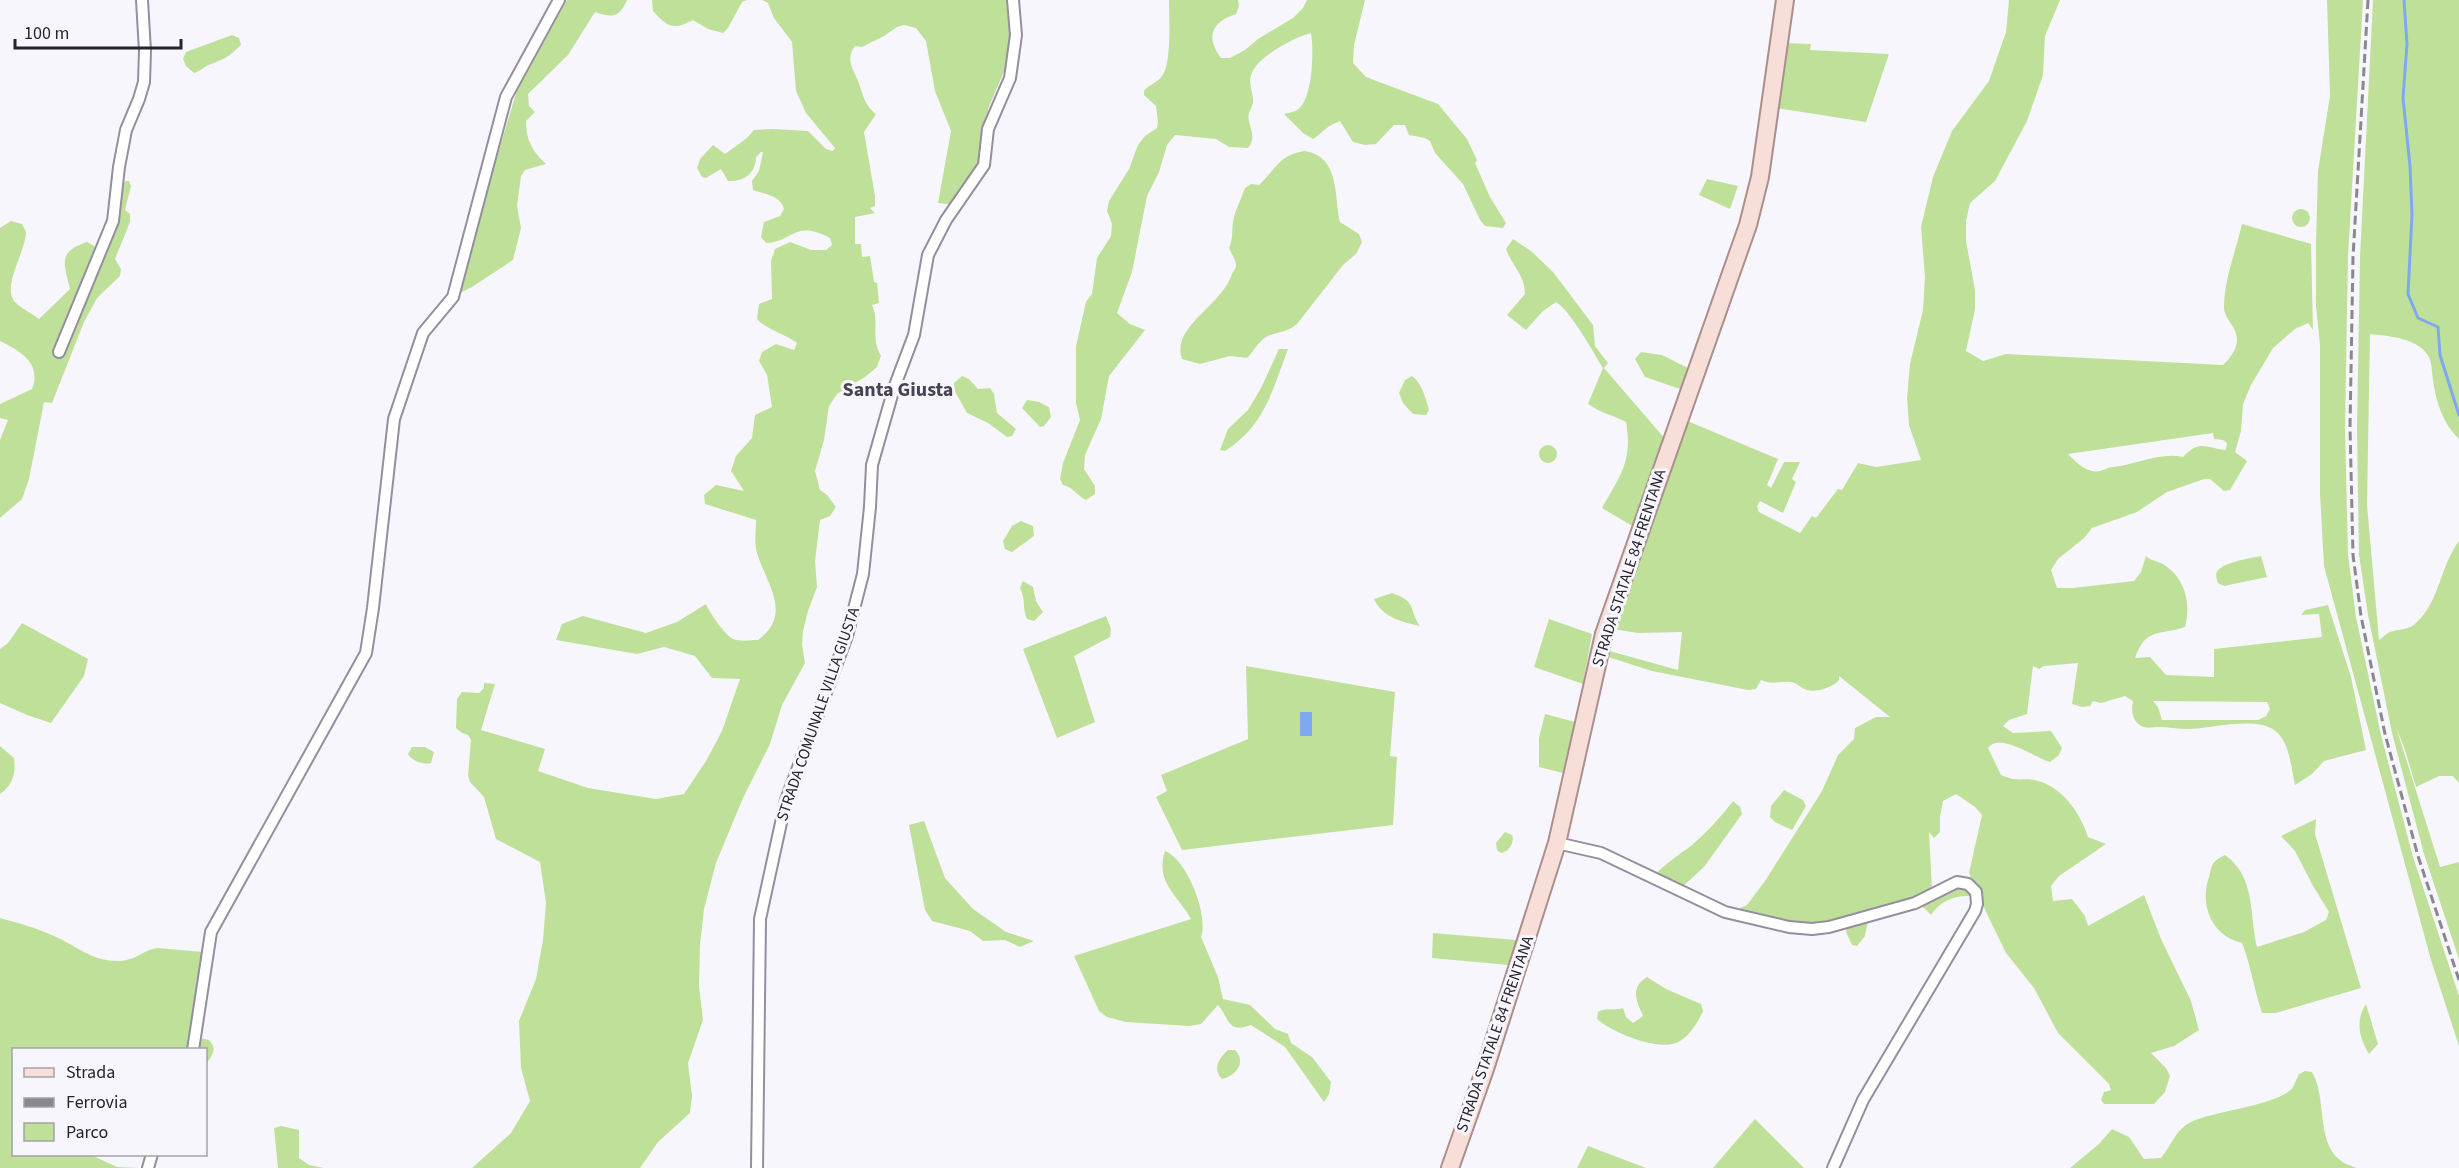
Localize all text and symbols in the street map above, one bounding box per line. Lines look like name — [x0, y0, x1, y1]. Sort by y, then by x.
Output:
scale bar — [15, 12, 182, 50]
text: 100 m — [24, 21, 69, 46]
district label: Santa Giusta — [843, 376, 953, 404]
street label: STRADA STATALE 84 FRENTANA — [1587, 466, 1671, 670]
street label: STRADA COMUNALE VILLA GIUSTA — [771, 604, 865, 824]
street label: STRADA STATALE 84 FRENTANA — [1451, 932, 1539, 1135]
legend — [12, 1048, 207, 1156]
text: Strada — [66, 1060, 115, 1085]
text: Ferrovia — [66, 1090, 127, 1115]
text: Parco — [66, 1120, 108, 1145]

